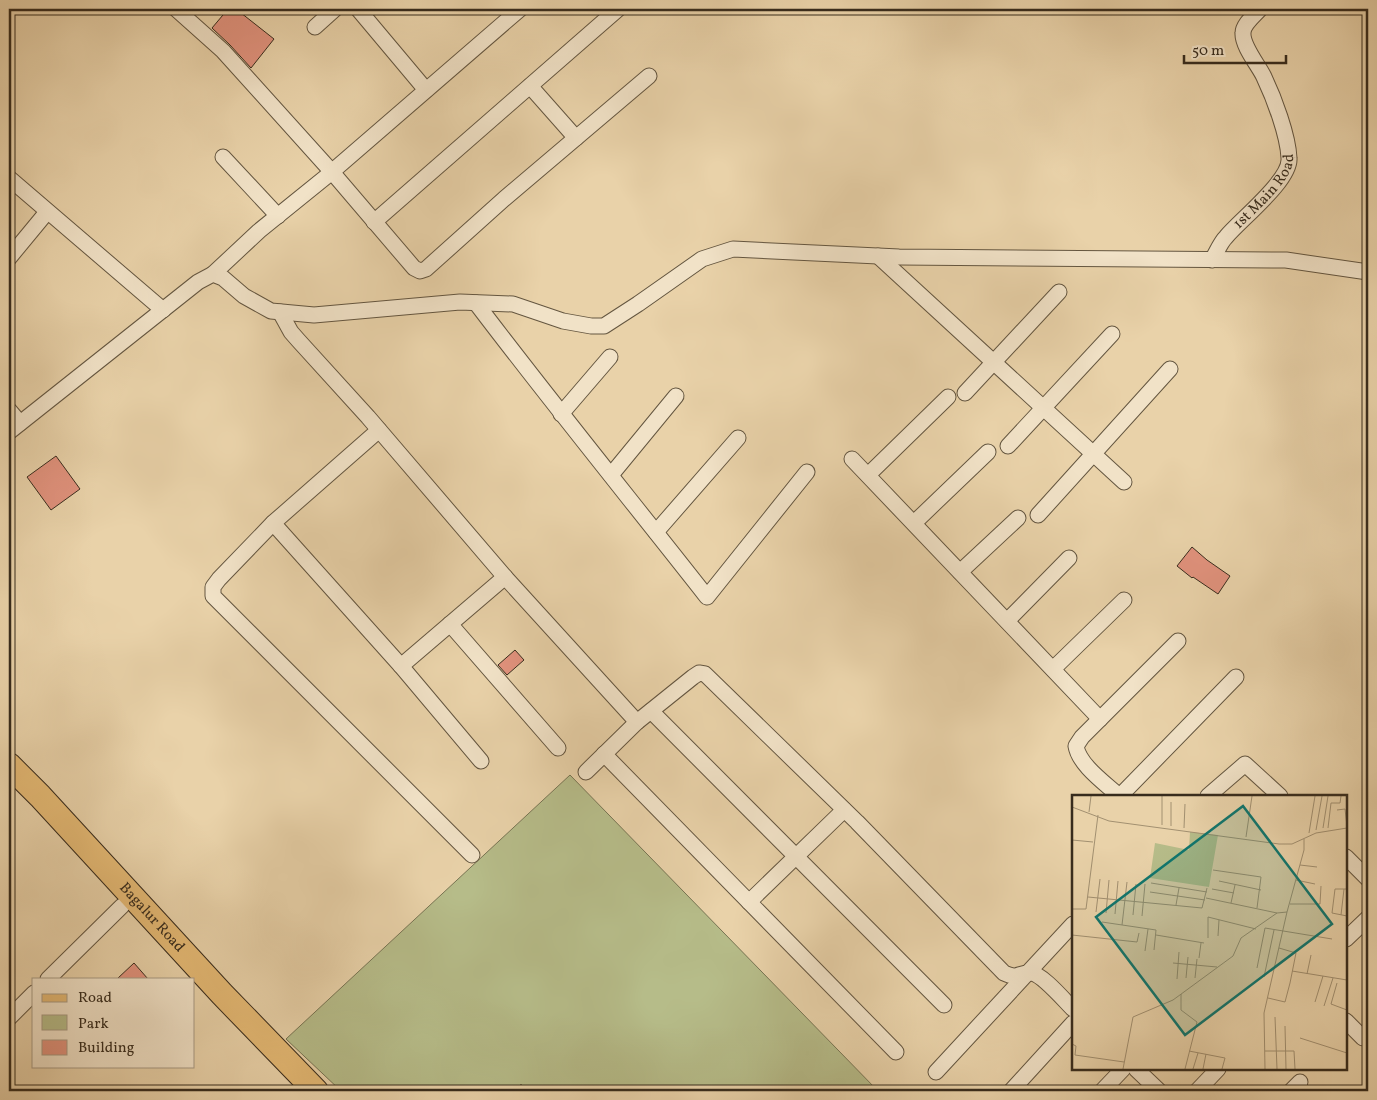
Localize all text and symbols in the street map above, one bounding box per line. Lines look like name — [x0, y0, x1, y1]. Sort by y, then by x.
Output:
scale bar — [1184, 32, 1287, 64]
text: 50 m — [1192, 41, 1224, 62]
street label: 1st Main Road — [1229, 153, 1300, 234]
inset map — [1072, 795, 1347, 1070]
street label: Bagalur Road — [114, 878, 189, 957]
legend — [32, 978, 195, 1068]
text: Road — [78, 988, 112, 1009]
text: Park — [78, 1014, 109, 1035]
text: Building — [78, 1038, 135, 1059]

